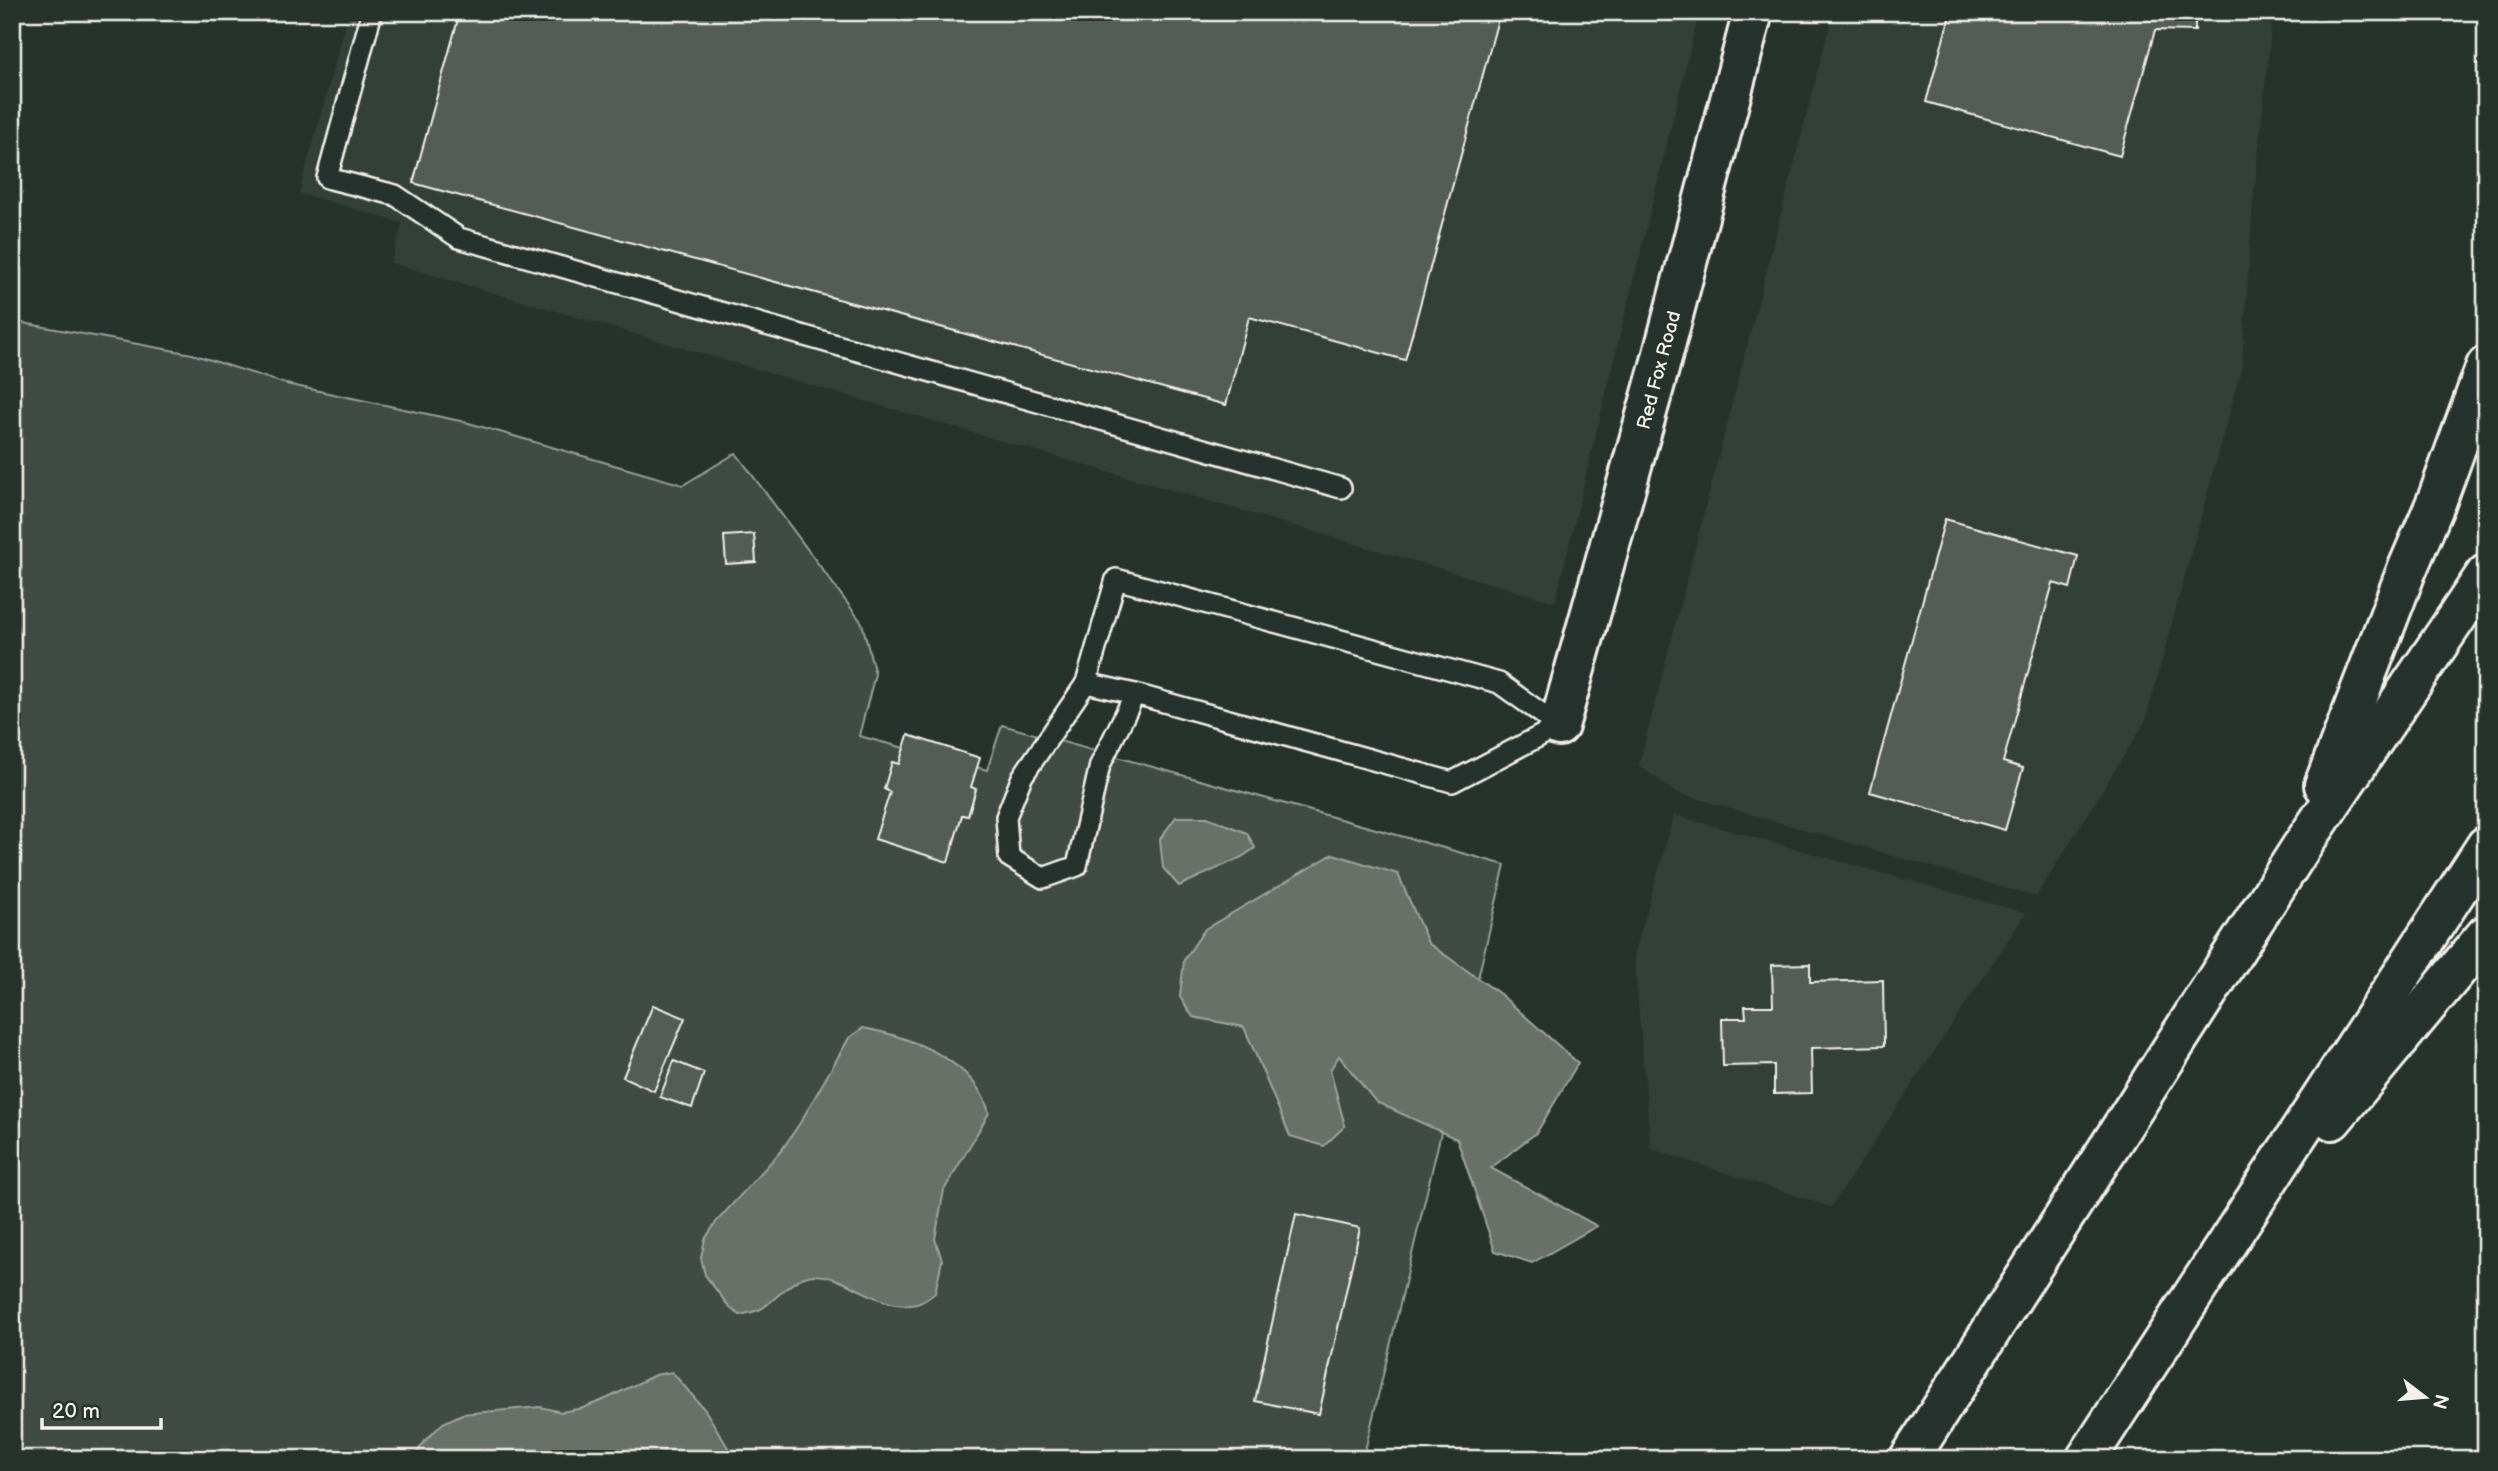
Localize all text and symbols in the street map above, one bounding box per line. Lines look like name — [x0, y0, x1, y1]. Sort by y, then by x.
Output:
street label: Red Fox Road — [1633, 309, 1686, 432]
north arrow — [2390, 1362, 2460, 1432]
scale bar — [42, 1387, 161, 1431]
text: N — [2427, 1391, 2453, 1411]
text: 20 m — [52, 1399, 100, 1424]

